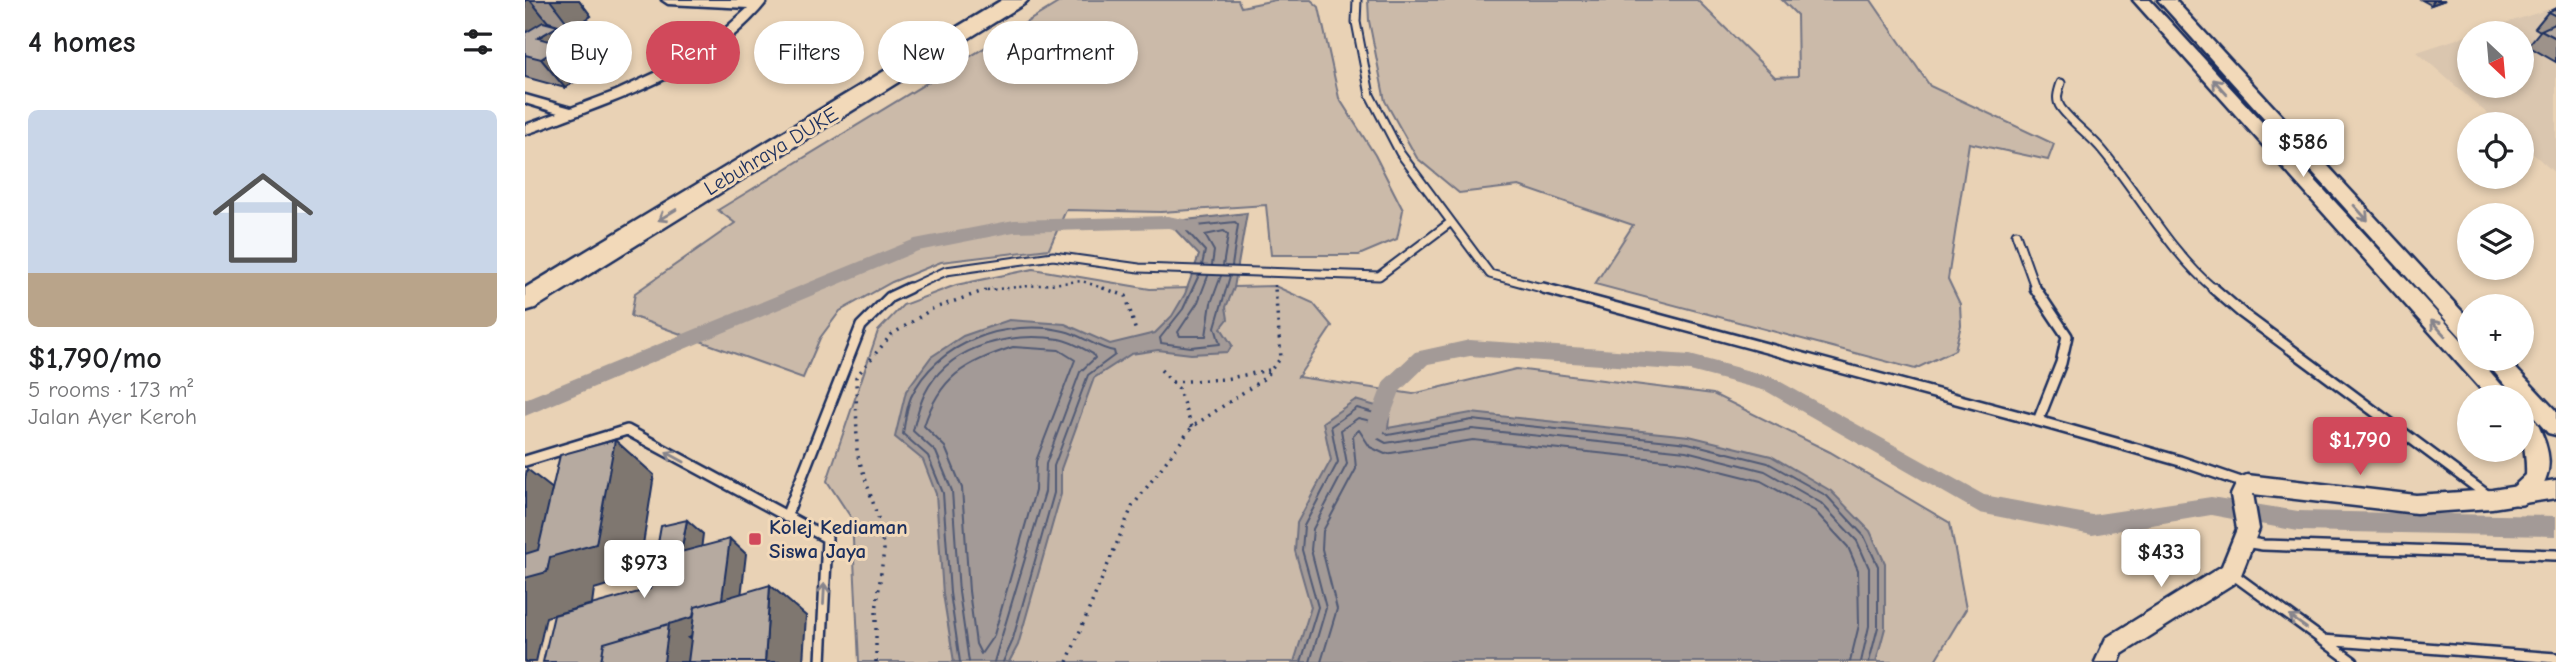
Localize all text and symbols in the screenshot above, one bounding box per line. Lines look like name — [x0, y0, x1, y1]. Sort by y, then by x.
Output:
chip: Buy — [546, 21, 632, 84]
chip: Rent — [646, 21, 740, 84]
chip: Filters — [754, 21, 864, 84]
chip: New — [878, 21, 969, 84]
chip: Apartment — [983, 21, 1138, 84]
north arrow — [2457, 21, 2534, 98]
map controls — [2457, 21, 2534, 462]
icon: filters — [459, 23, 497, 61]
text: 4 homes — [28, 25, 135, 60]
one-way arrow — [2212, 78, 2228, 96]
street label: Lebuhraya DUKE — [700, 102, 842, 200]
button: locate — [2457, 112, 2534, 189]
pin: $586 — [2262, 120, 2344, 179]
text: $586 — [2278, 128, 2328, 155]
icon: home — [200, 155, 326, 281]
button: layers — [2457, 203, 2534, 280]
one-way arrow — [2352, 204, 2369, 221]
one-way arrow — [657, 208, 677, 222]
button: + — [2457, 294, 2534, 371]
one-way arrow — [2431, 320, 2447, 338]
text: $1,790/mo — [28, 341, 162, 376]
text: 5 rooms · 173 m² — [28, 376, 193, 403]
button: − — [2457, 385, 2534, 462]
text: Jalan Ayer Keroh — [28, 403, 197, 430]
pin: $1,790 — [2303, 418, 2417, 477]
text: $1,790 — [2329, 426, 2391, 453]
one-way arrow — [666, 450, 686, 464]
place label: Kolej Kediaman Siswa Jaya — [769, 515, 908, 563]
pin: $433 — [2120, 530, 2202, 589]
marker: Kolej Kediaman Siswa Jaya — [747, 531, 763, 547]
text: $433 — [2137, 538, 2185, 565]
pin: $973 — [603, 540, 685, 600]
text: $973 — [620, 549, 668, 576]
one-way arrow — [818, 583, 831, 606]
one-way arrow — [2289, 615, 2308, 629]

